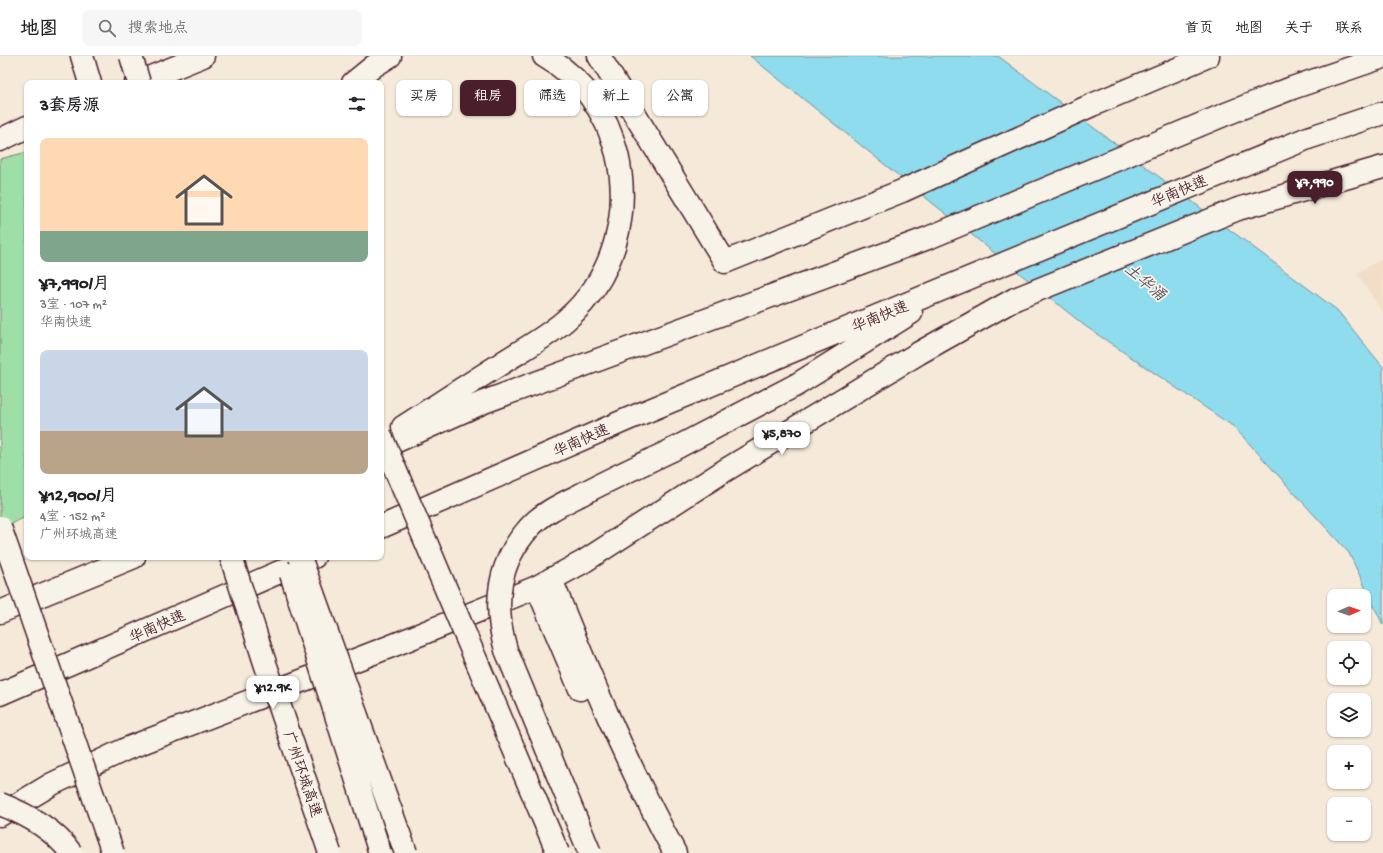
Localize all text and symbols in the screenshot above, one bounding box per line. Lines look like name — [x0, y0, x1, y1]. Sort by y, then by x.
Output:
search box — [82, 10, 362, 46]
icon: search — [96, 17, 118, 39]
text: 地图 — [20, 19, 58, 42]
text: 搜索地点 — [128, 20, 188, 38]
text: 首页 — [1185, 21, 1213, 38]
text: 地图 — [1235, 21, 1263, 38]
text: 关于 — [1285, 21, 1313, 38]
text: 联系 — [1335, 21, 1363, 38]
chip: 买房 — [396, 80, 452, 116]
chip: 租房 — [460, 80, 516, 116]
chip: 筛选 — [524, 80, 580, 116]
chip: 新上 — [588, 80, 644, 116]
chip: 公寓 — [652, 80, 708, 116]
icon: filters — [346, 93, 368, 115]
text: 3套房源 — [40, 97, 100, 117]
icon: home — [168, 164, 240, 236]
pin: ¥7,990 — [1282, 171, 1348, 205]
street label: 华南快速 — [1148, 172, 1211, 213]
text: ¥7,990 — [1296, 176, 1334, 191]
water label: 土华涌 — [1119, 260, 1170, 307]
text: ¥7,990/月 — [40, 275, 110, 295]
street label: 华南快速 — [849, 297, 912, 337]
text: 3室 · 107 m² — [40, 298, 107, 313]
text: 华南快速 — [40, 316, 92, 331]
icon: home — [168, 376, 240, 448]
street label: 华南快速 — [550, 420, 613, 462]
pin: ¥5,870 — [749, 422, 815, 456]
text: ¥5,870 — [763, 427, 801, 442]
text: ¥12,900/月 — [40, 487, 117, 507]
text: 4室 · 152 m² — [40, 510, 105, 525]
text: 广州环城高速 — [40, 528, 118, 543]
north arrow — [1327, 589, 1371, 633]
map controls — [1327, 589, 1371, 841]
street label: 华南快速 — [126, 606, 189, 648]
button: locate — [1327, 641, 1371, 685]
pin: ¥12.9K — [240, 676, 306, 710]
text: ¥12.9K — [255, 681, 291, 696]
button: layers — [1327, 693, 1371, 737]
street label: 广州环城高速 — [278, 729, 325, 820]
button: + — [1327, 745, 1371, 789]
button: − — [1327, 797, 1371, 841]

